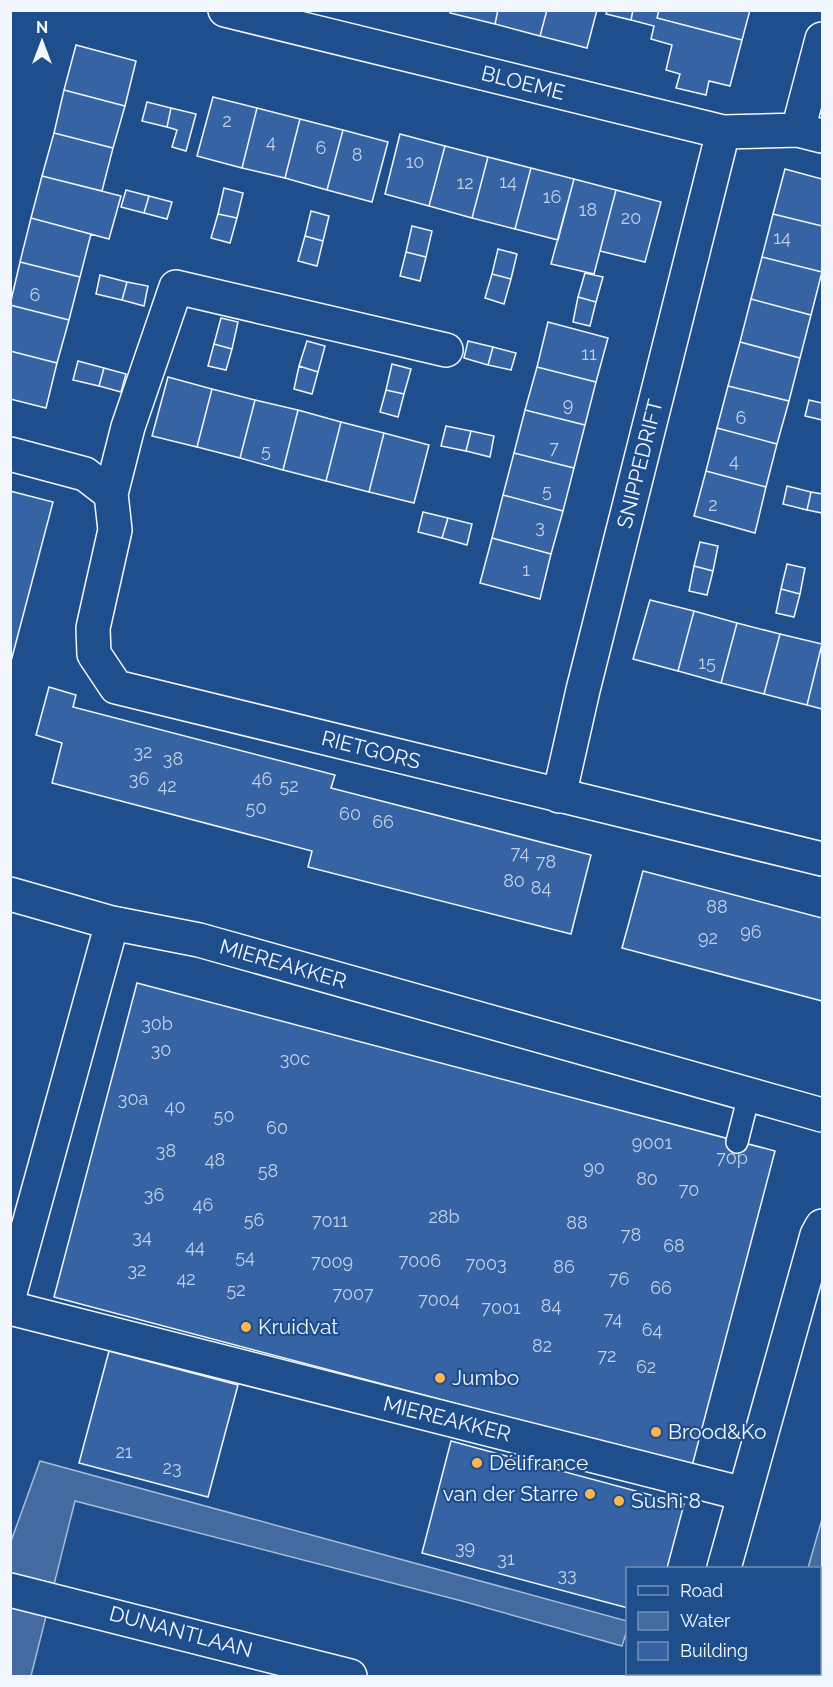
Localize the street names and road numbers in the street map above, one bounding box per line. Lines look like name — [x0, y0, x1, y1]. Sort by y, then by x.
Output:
street label: BLOEME — [479, 60, 568, 105]
street label: SNIPPEDRIFT — [611, 397, 668, 531]
street label: RIETGORS — [319, 725, 424, 774]
street label: MIEREAKKER — [217, 934, 349, 994]
street label: MIEREAKKER — [381, 1391, 514, 1446]
street label: DUNANTLAAN — [107, 1600, 255, 1663]

